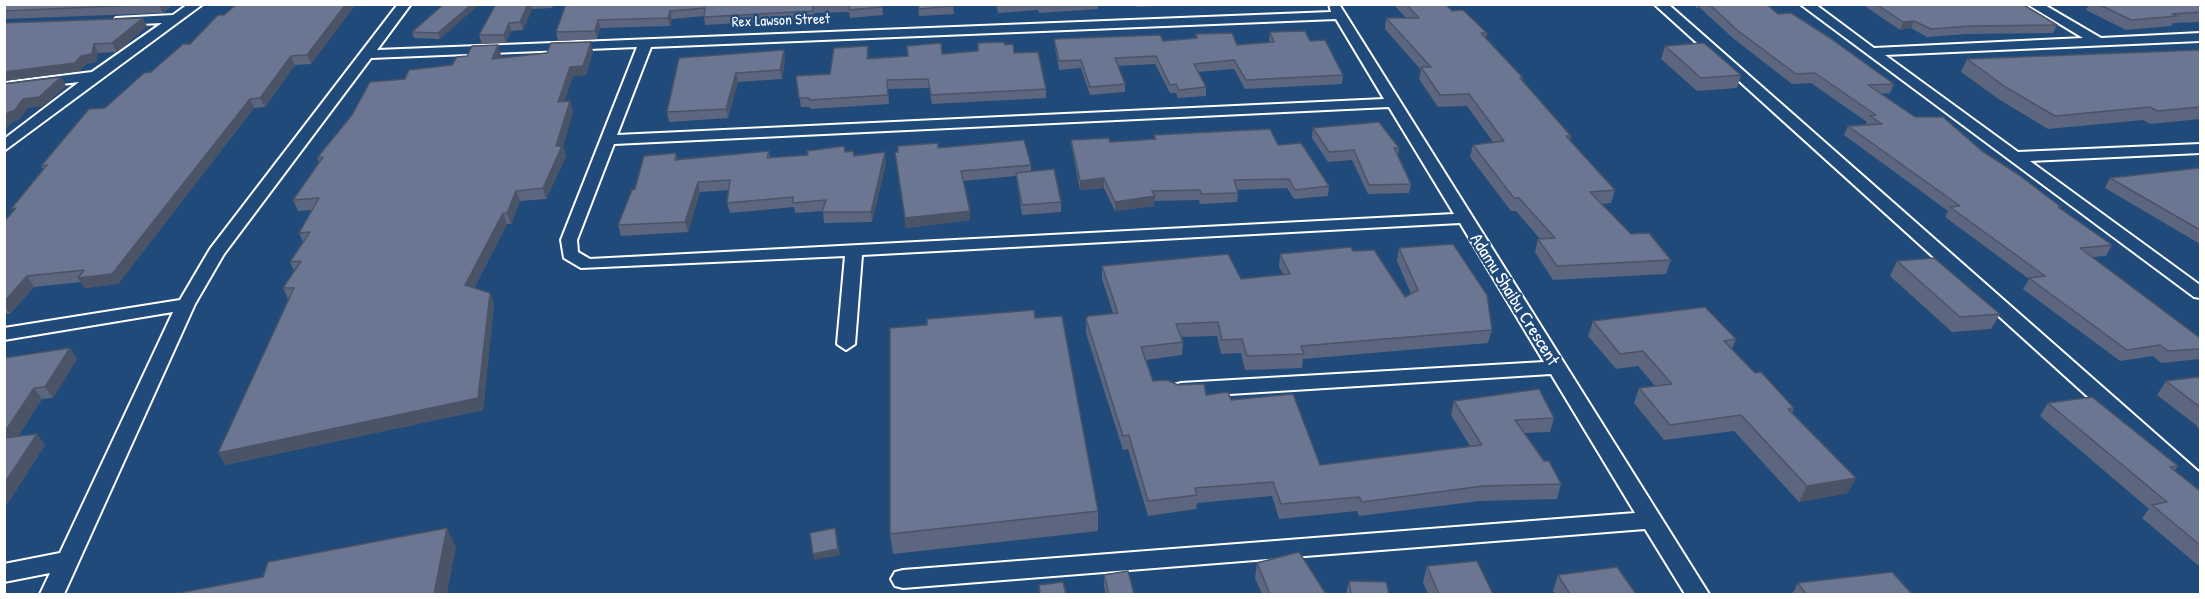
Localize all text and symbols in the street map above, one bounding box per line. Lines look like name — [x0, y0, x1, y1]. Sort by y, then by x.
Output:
street label: Rex Lawson Street — [732, 10, 830, 32]
street label: Adamu Shaibu Crescent — [1465, 230, 1563, 370]

